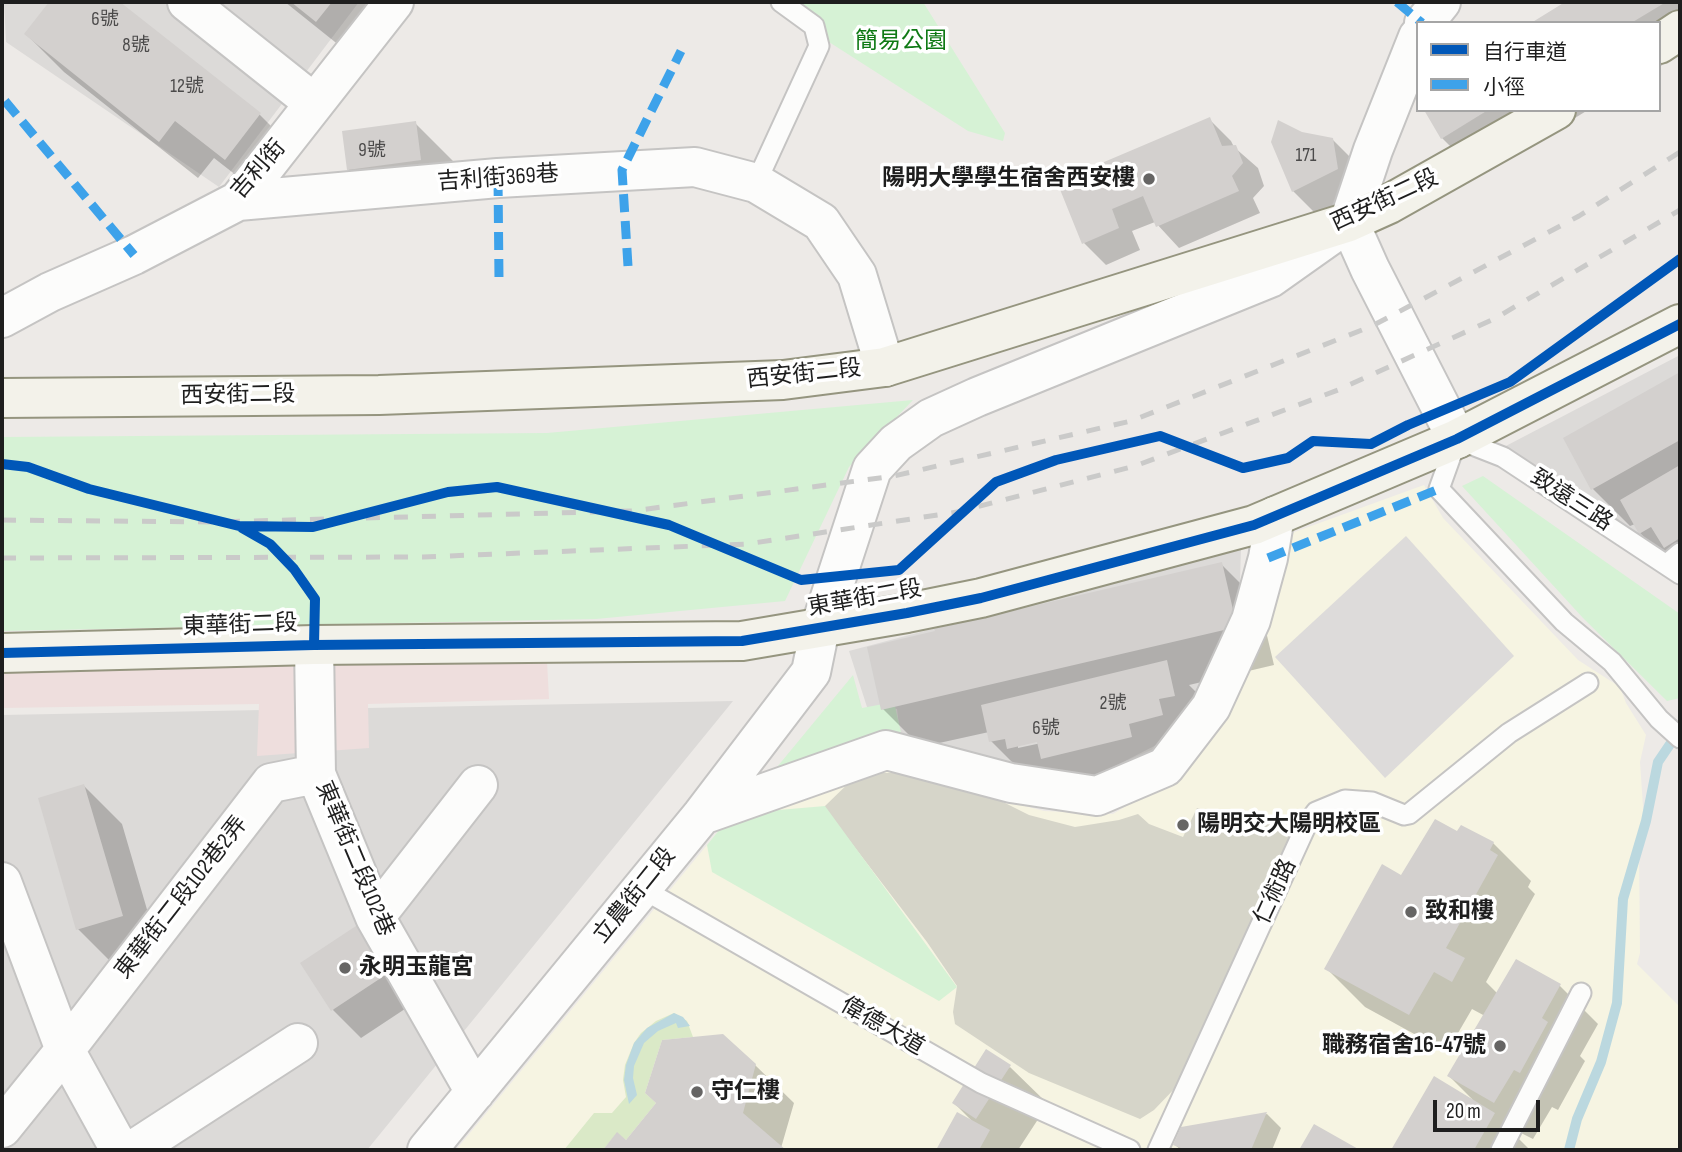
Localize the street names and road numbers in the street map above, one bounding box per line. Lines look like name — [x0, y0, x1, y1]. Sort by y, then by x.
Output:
street label: 吉利街 — [226, 135, 292, 205]
street label: 吉利街369巷 — [436, 161, 560, 197]
street label: 西安街二段 — [1327, 164, 1443, 238]
street label: 西安街二段 — [745, 355, 863, 395]
street label: 西安街二段 — [180, 381, 296, 411]
street label: 致遠三路 — [1525, 464, 1617, 538]
street label: 東華街二段 — [806, 575, 924, 623]
street label: 東華街二段 — [182, 610, 298, 642]
street label: 東華街二段102巷 — [309, 777, 399, 941]
street label: 東華街二段102巷2弄 — [110, 811, 254, 985]
street label: 立農街二段 — [588, 843, 682, 949]
street label: 仁術路 — [1249, 855, 1303, 929]
street label: 偉德大道 — [835, 992, 929, 1062]

